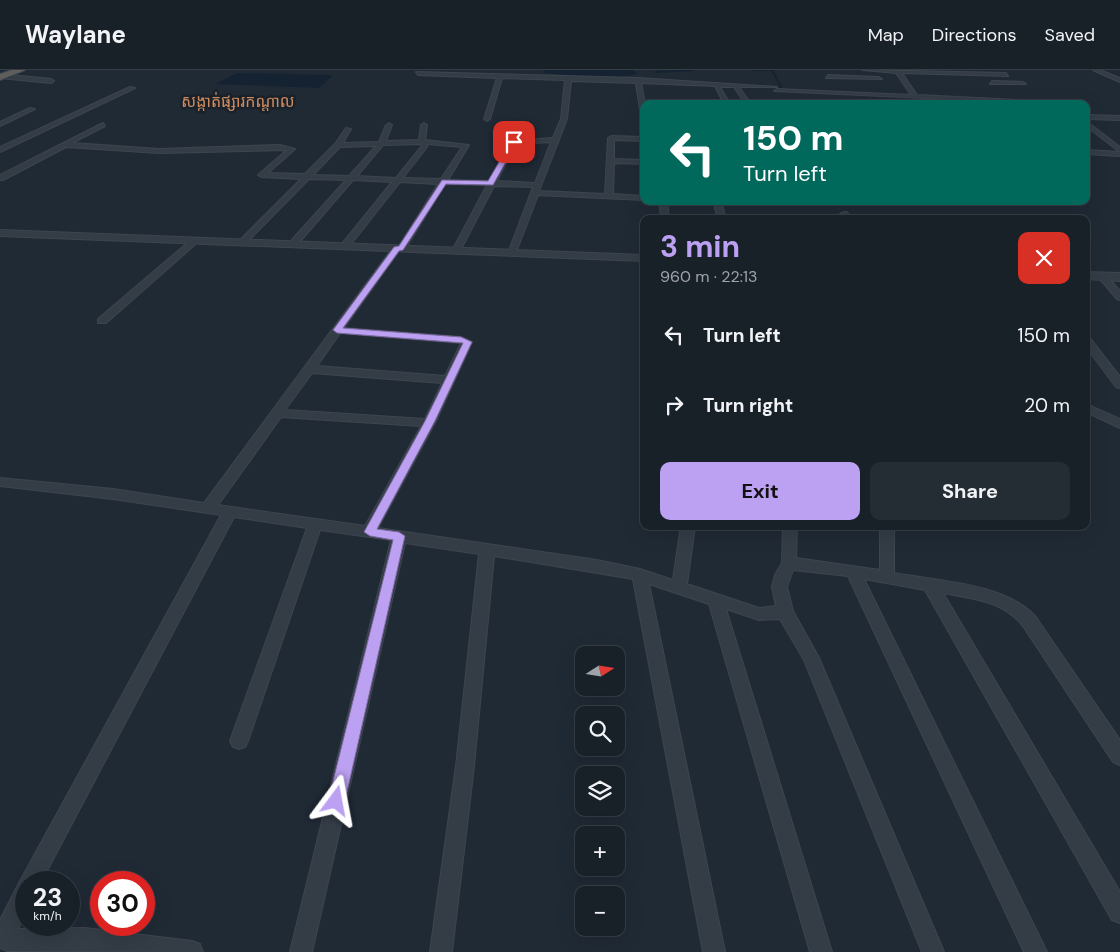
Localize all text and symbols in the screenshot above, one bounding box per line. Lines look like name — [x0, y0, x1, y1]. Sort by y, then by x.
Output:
text: Waylane — [25, 19, 126, 50]
text: Map — [868, 23, 904, 47]
text: Directions — [932, 23, 1017, 47]
text: Saved — [1045, 23, 1095, 47]
district label: សង្កាត់ផ្សារកណ្ដាល — [181, 91, 295, 112]
text: 150 m — [743, 115, 843, 161]
icon: left — [660, 120, 725, 185]
pin — [493, 121, 535, 163]
icon: arrive — [500, 128, 528, 156]
text: Turn left — [743, 159, 827, 188]
text: 3 min — [660, 227, 740, 266]
button: close — [1018, 232, 1070, 284]
text: 960 m · 22:13 — [660, 266, 757, 287]
icon: left — [660, 321, 688, 349]
text: Turn left — [703, 323, 781, 348]
text: 150 m — [1018, 323, 1070, 348]
icon: right — [660, 391, 688, 419]
text: Turn right — [703, 393, 793, 418]
text: 20 m — [1024, 393, 1070, 418]
button: Exit — [660, 462, 860, 520]
button: Share — [870, 462, 1070, 520]
north arrow — [575, 646, 625, 696]
map controls — [575, 646, 625, 936]
button: search — [575, 706, 625, 756]
button: layers — [575, 766, 625, 816]
position arrow — [309, 774, 361, 826]
button: + — [575, 826, 625, 876]
speed limit sign: 30 — [90, 871, 155, 936]
text: 23 — [33, 881, 62, 914]
button: − — [575, 886, 625, 936]
text: km/h — [33, 908, 62, 924]

